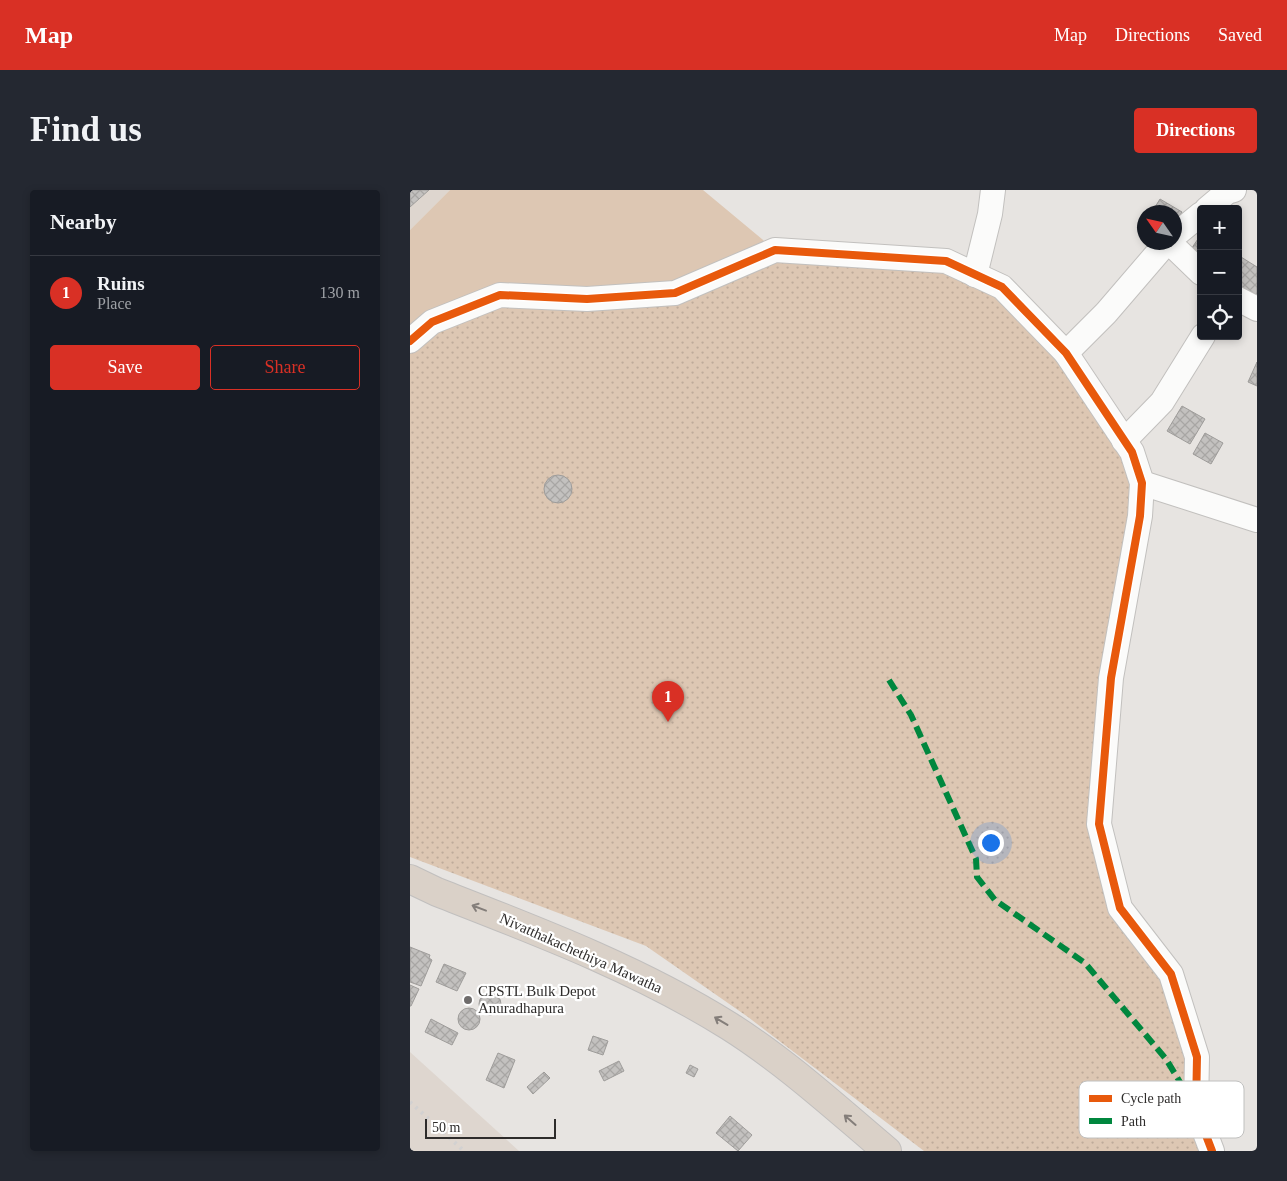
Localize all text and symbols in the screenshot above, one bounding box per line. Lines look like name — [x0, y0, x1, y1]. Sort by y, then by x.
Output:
text: Map — [25, 22, 73, 48]
text: Map — [1054, 25, 1087, 45]
text: Directions — [1115, 25, 1190, 45]
text: Saved — [1218, 25, 1262, 45]
button: Directions — [1134, 108, 1257, 153]
text: Find us — [30, 110, 142, 149]
north arrow — [1137, 205, 1182, 250]
map controls — [1197, 205, 1242, 340]
button: + — [1197, 205, 1242, 250]
text: Nearby — [50, 210, 117, 234]
button: − — [1197, 250, 1242, 295]
text: Ruins — [97, 273, 145, 294]
text: 1 — [62, 284, 70, 301]
text: 130 m — [320, 284, 360, 301]
text: Place — [97, 295, 132, 312]
button: locate — [1197, 295, 1242, 340]
button: Save — [50, 345, 200, 390]
button: Share — [210, 345, 360, 390]
pin: 1 — [652, 681, 684, 722]
your location — [978, 830, 1004, 856]
one-way arrow — [471, 903, 487, 912]
street label: Nivatthakachethiya Mawatha — [497, 910, 665, 996]
place label: CPSTL Bulk Depot Anuradhapura — [478, 983, 597, 1016]
marker: CPSTL Bulk Depot Anuradhapura — [462, 994, 474, 1006]
one-way arrow — [714, 1016, 728, 1026]
legend — [1079, 1081, 1244, 1138]
text: Cycle path — [1121, 1091, 1181, 1106]
one-way arrow — [843, 1114, 856, 1125]
text: Path — [1121, 1114, 1146, 1129]
scale bar — [425, 1116, 556, 1139]
text: 50 m — [432, 1120, 460, 1135]

